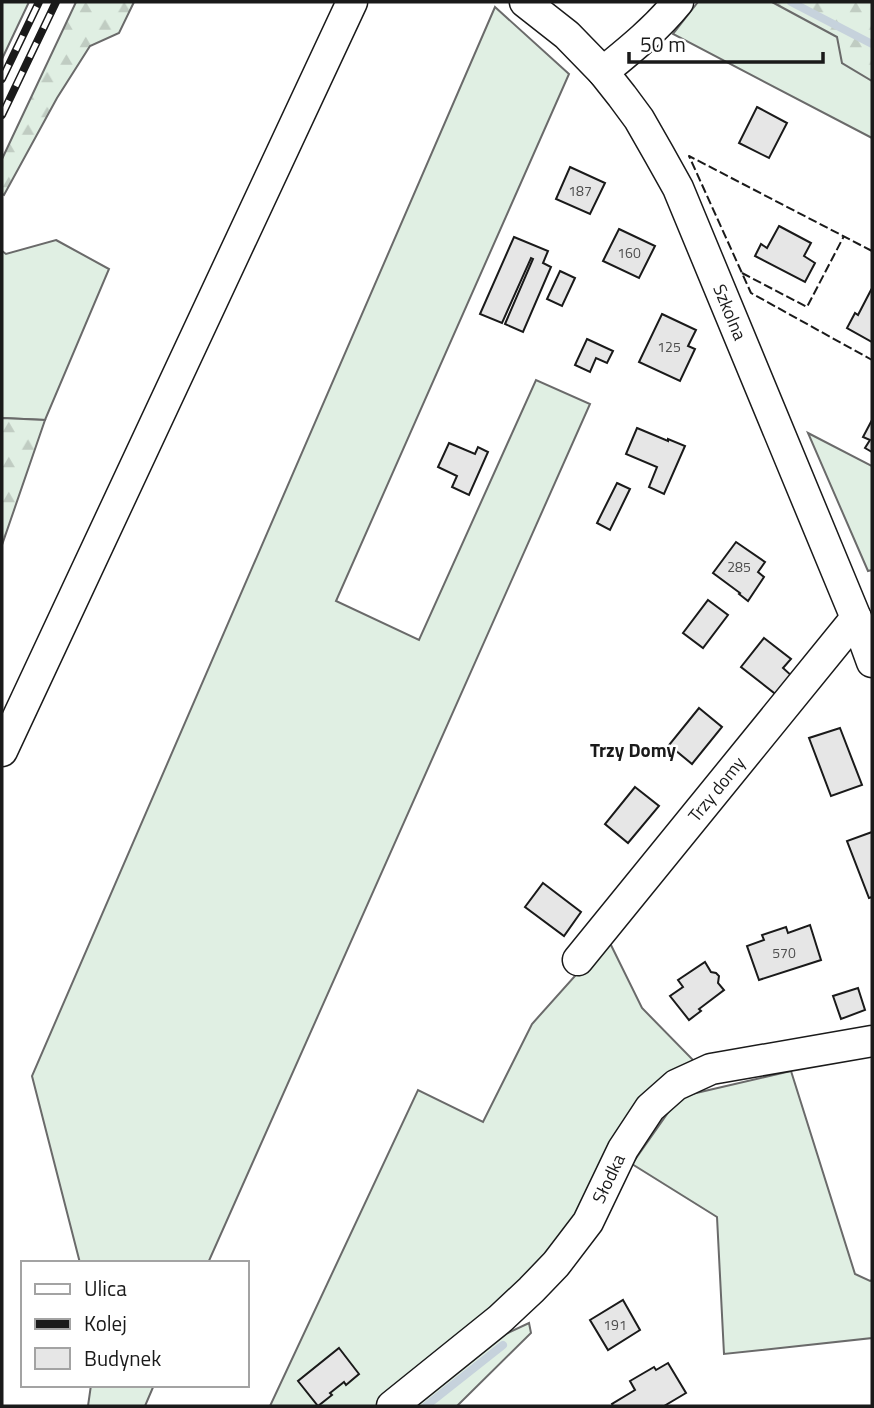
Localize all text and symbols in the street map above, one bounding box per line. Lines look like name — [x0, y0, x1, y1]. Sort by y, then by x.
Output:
scale bar — [629, 21, 823, 65]
text: 50 m — [640, 28, 686, 60]
house number: 187 — [568, 180, 592, 201]
house number: 160 — [617, 242, 641, 263]
street label: Szkolna — [706, 280, 754, 344]
house number: 125 — [657, 336, 681, 357]
house number: 285 — [727, 556, 751, 577]
district label: Trzy Domy — [590, 735, 676, 764]
street label: Trzy domy — [681, 750, 752, 828]
house number: 570 — [772, 942, 796, 963]
street label: Słodka — [585, 1149, 632, 1208]
legend — [21, 1261, 248, 1387]
text: Ulica — [84, 1272, 127, 1304]
text: Kolej — [84, 1307, 127, 1339]
house number: 191 — [603, 1314, 627, 1335]
text: Budynek — [84, 1342, 161, 1374]

